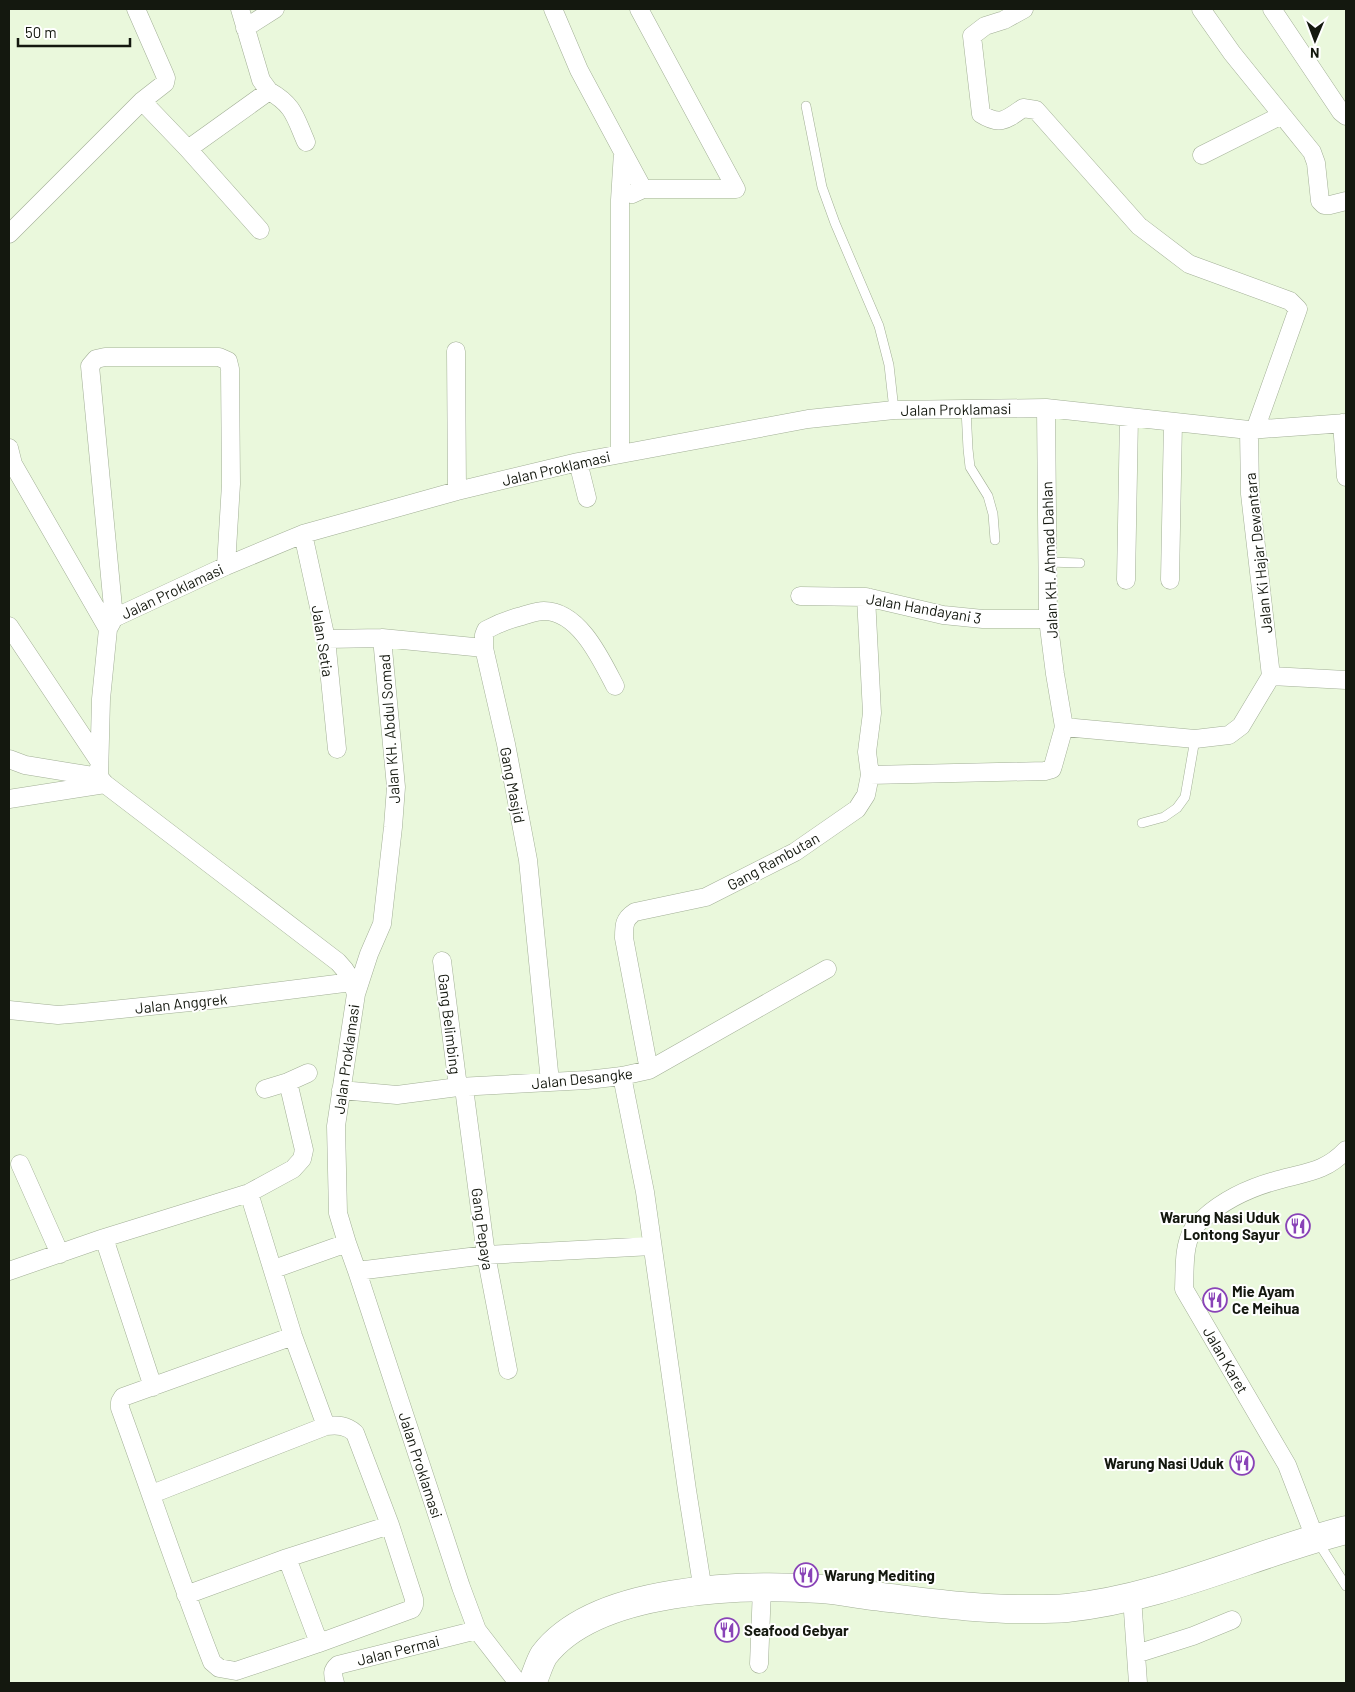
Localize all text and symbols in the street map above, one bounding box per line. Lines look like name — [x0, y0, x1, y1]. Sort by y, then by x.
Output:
scale bar — [18, 15, 130, 47]
north arrow — [1290, 15, 1340, 65]
text: 50 m — [25, 23, 57, 41]
text: N — [1310, 45, 1320, 62]
street label: Jalan Proklamasi — [900, 399, 1012, 419]
street label: Jalan Proklamasi — [500, 447, 612, 489]
street label: Jalan Ki Hajar Dewantara — [1241, 472, 1275, 634]
street label: Jalan KH. Ahmad Dahlan — [1037, 481, 1061, 639]
street label: Jalan Proklamasi — [118, 559, 226, 623]
street label: Jalan Handayani 3 — [865, 589, 983, 627]
street label: Jalan Setia — [308, 604, 338, 678]
street label: Jalan KH. Abdul Somad — [375, 654, 403, 804]
street label: Gang Masjid — [497, 745, 529, 825]
street label: Gang Rambutan — [724, 828, 822, 894]
street label: Gang Belimbing — [435, 973, 465, 1075]
street label: Jalan Anggrek — [134, 989, 228, 1017]
street label: Jalan Proklamasi — [329, 1003, 363, 1115]
street label: Jalan Desangke — [530, 1064, 634, 1092]
street label: Gang Pepaya — [468, 1187, 498, 1271]
place label: Warung Nasi Uduk Lontong Sayur — [1160, 1208, 1280, 1243]
restaurant icon: Warung Nasi Uduk Lontong Sayur — [1285, 1213, 1311, 1239]
place label: Mie Ayam Ce Meihua — [1232, 1282, 1299, 1317]
restaurant icon: Mie Ayam Ce Meihua — [1202, 1287, 1228, 1313]
street label: Jalan Karet — [1200, 1323, 1252, 1397]
street label: Jalan Proklamasi — [395, 1410, 447, 1520]
restaurant icon: Warung Nasi Uduk — [1229, 1450, 1255, 1476]
place label: Warung Nasi Uduk — [1104, 1454, 1224, 1472]
restaurant icon: Warung Mediting — [793, 1562, 819, 1588]
place label: Warung Mediting — [824, 1566, 935, 1584]
restaurant icon: Seafood Gebyar — [714, 1617, 740, 1643]
place label: Seafood Gebyar — [744, 1621, 849, 1639]
street label: Jalan Permai — [355, 1631, 441, 1669]

